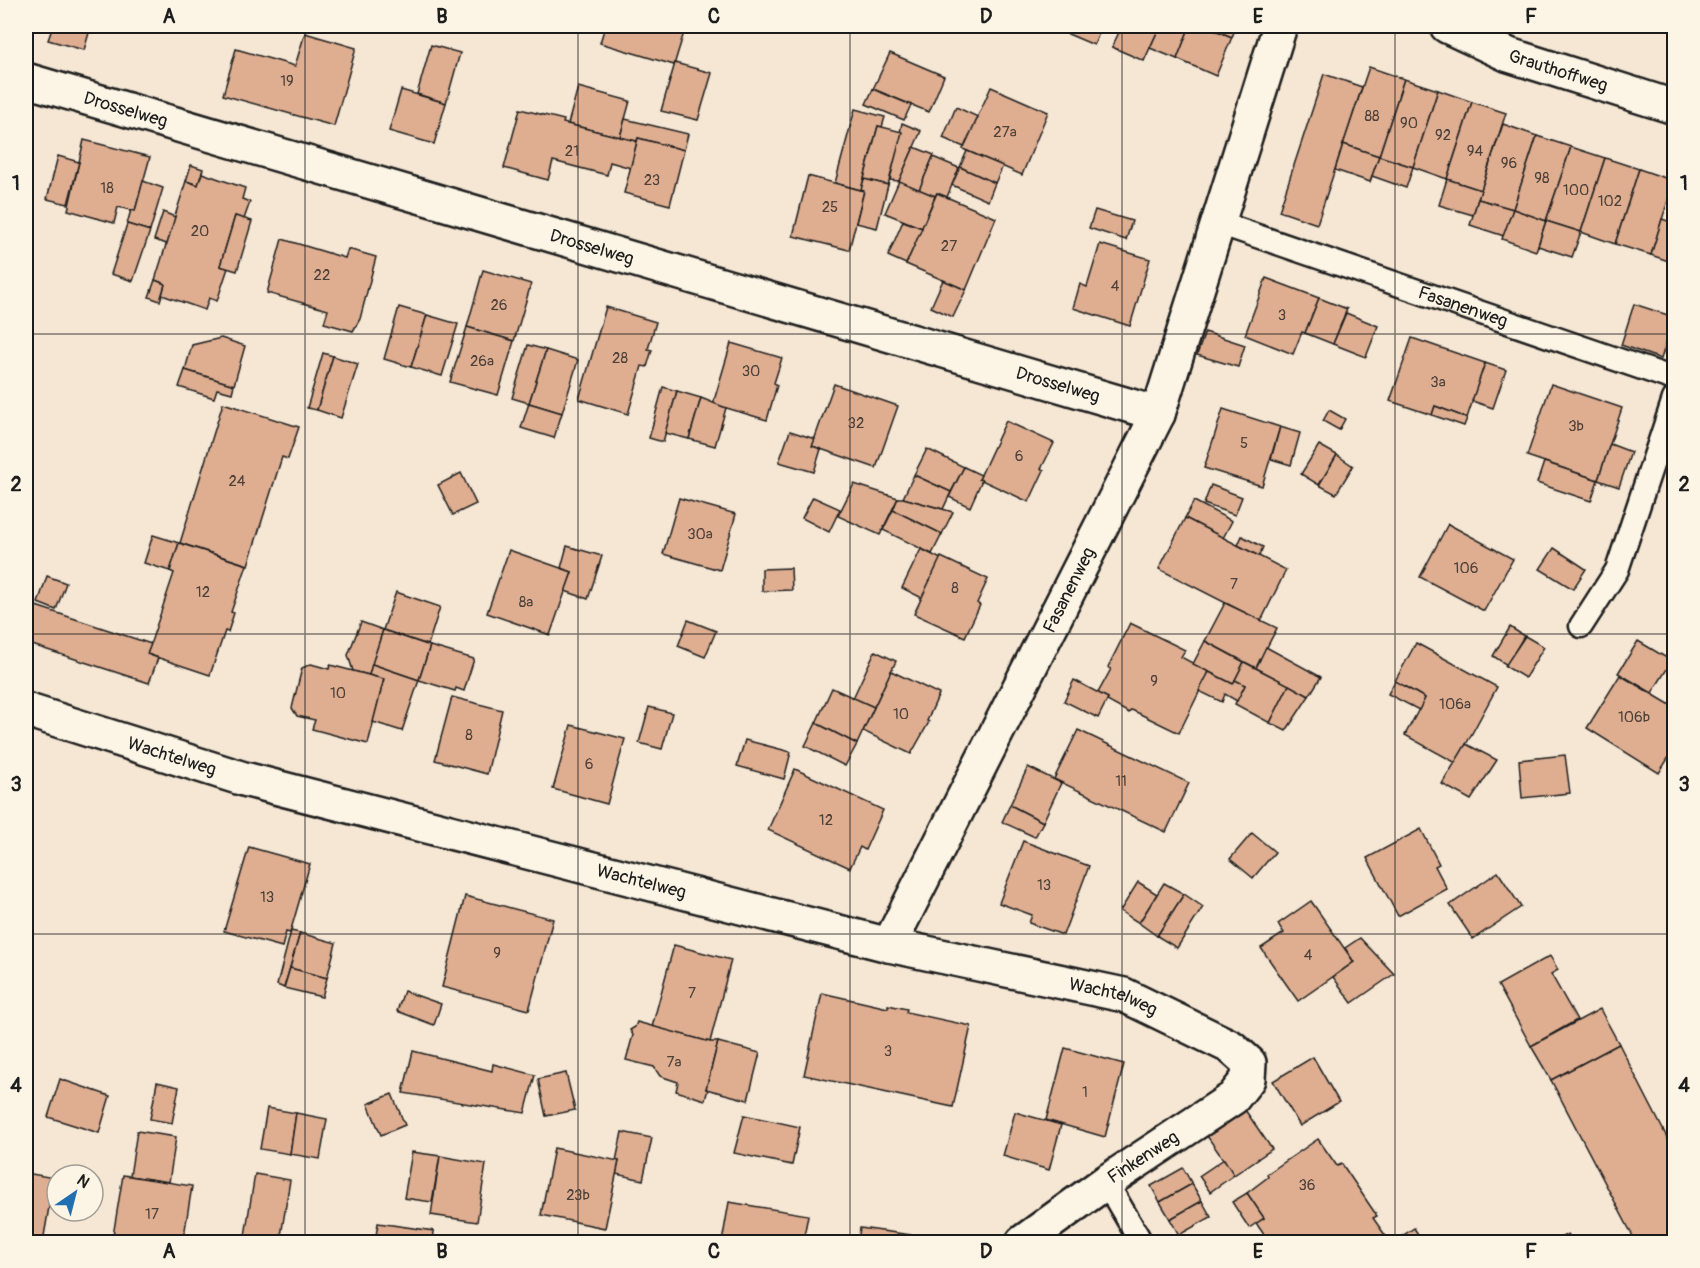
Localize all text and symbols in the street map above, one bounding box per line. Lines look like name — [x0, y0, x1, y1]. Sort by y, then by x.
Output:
text: A — [163, 4, 176, 29]
text: B — [436, 4, 448, 29]
text: C — [708, 4, 720, 29]
text: D — [980, 4, 993, 29]
text: E — [1253, 4, 1264, 29]
text: F — [1525, 4, 1537, 29]
street label: Grauthoffweg — [1506, 45, 1610, 97]
house number: 19 — [280, 72, 294, 91]
street label: Drosselweg — [81, 87, 170, 133]
house number: 88 — [1364, 107, 1380, 126]
house number: 90 — [1400, 114, 1418, 133]
house number: 27a — [993, 123, 1017, 142]
house number: 92 — [1435, 126, 1451, 145]
house number: 21 — [565, 142, 579, 161]
house number: 94 — [1467, 142, 1484, 161]
house number: 96 — [1501, 154, 1517, 173]
house number: 98 — [1534, 169, 1550, 188]
text: 1 — [12, 171, 20, 196]
house number: 23 — [644, 171, 660, 190]
text: 1 — [1680, 171, 1688, 196]
house number: 18 — [100, 179, 114, 198]
house number: 100 — [1563, 181, 1589, 200]
house number: 102 — [1598, 192, 1622, 211]
house number: 25 — [822, 198, 838, 217]
house number: 20 — [191, 222, 209, 241]
street label: Drosselweg — [547, 224, 636, 271]
house number: 27 — [941, 237, 957, 256]
house number: 22 — [314, 266, 330, 285]
house number: 4 — [1111, 277, 1120, 296]
street label: Fasanenweg — [1415, 281, 1511, 333]
house number: 26 — [490, 296, 508, 315]
house number: 3 — [1278, 306, 1286, 325]
house number: 28 — [612, 349, 628, 368]
house number: 26a — [470, 352, 494, 371]
house number: 30 — [742, 362, 760, 381]
street label: Drosselweg — [1013, 362, 1103, 408]
house number: 3a — [1430, 373, 1446, 392]
house number: 32 — [848, 414, 864, 433]
house number: 3b — [1568, 417, 1584, 436]
house number: 5 — [1240, 434, 1248, 453]
house number: 6 — [1015, 447, 1023, 466]
text: 2 — [10, 472, 22, 497]
house number: 24 — [228, 472, 246, 491]
text: 2 — [1678, 472, 1690, 497]
house number: 30a — [687, 525, 713, 544]
street label: Fasanenweg — [1038, 543, 1101, 637]
house number: 106 — [1454, 559, 1478, 578]
house number: 7 — [1230, 575, 1238, 594]
house number: 8 — [951, 579, 959, 598]
house number: 12 — [196, 583, 210, 602]
house number: 8a — [519, 593, 533, 612]
house number: 9 — [1150, 672, 1158, 691]
house number: 10 — [330, 684, 346, 703]
house number: 106a — [1439, 695, 1471, 714]
house number: 10 — [893, 705, 909, 724]
house number: 106b — [1618, 708, 1650, 727]
house number: 8 — [465, 726, 473, 745]
street label: Wachtelweg — [124, 732, 219, 781]
house number: 6 — [585, 755, 593, 774]
text: 3 — [10, 772, 22, 797]
house number: 11 — [1115, 772, 1127, 791]
text: 3 — [1678, 772, 1690, 797]
house number: 12 — [819, 811, 833, 830]
street label: Wachtelweg — [594, 859, 689, 904]
house number: 13 — [1037, 876, 1051, 895]
house number: 13 — [260, 888, 274, 907]
house number: 9 — [493, 944, 501, 963]
house number: 4 — [1304, 946, 1313, 965]
street label: Wachtelweg — [1067, 973, 1161, 1022]
house number: 7 — [688, 984, 696, 1003]
house number: 3 — [884, 1042, 892, 1061]
house number: 7a — [667, 1053, 681, 1072]
text: 4 — [10, 1073, 22, 1098]
text: 4 — [1678, 1073, 1690, 1098]
house number: 1 — [1082, 1083, 1088, 1102]
street label: Finkenweg — [1103, 1126, 1183, 1189]
north arrow — [45, 1163, 105, 1223]
text: N — [73, 1170, 93, 1193]
house number: 36 — [1298, 1176, 1316, 1195]
house number: 23b — [566, 1186, 590, 1205]
house number: 17 — [145, 1205, 159, 1224]
text: A — [163, 1239, 176, 1264]
text: B — [436, 1239, 448, 1264]
text: C — [708, 1239, 720, 1264]
text: D — [980, 1239, 993, 1264]
text: E — [1253, 1239, 1264, 1264]
text: F — [1525, 1239, 1537, 1264]

